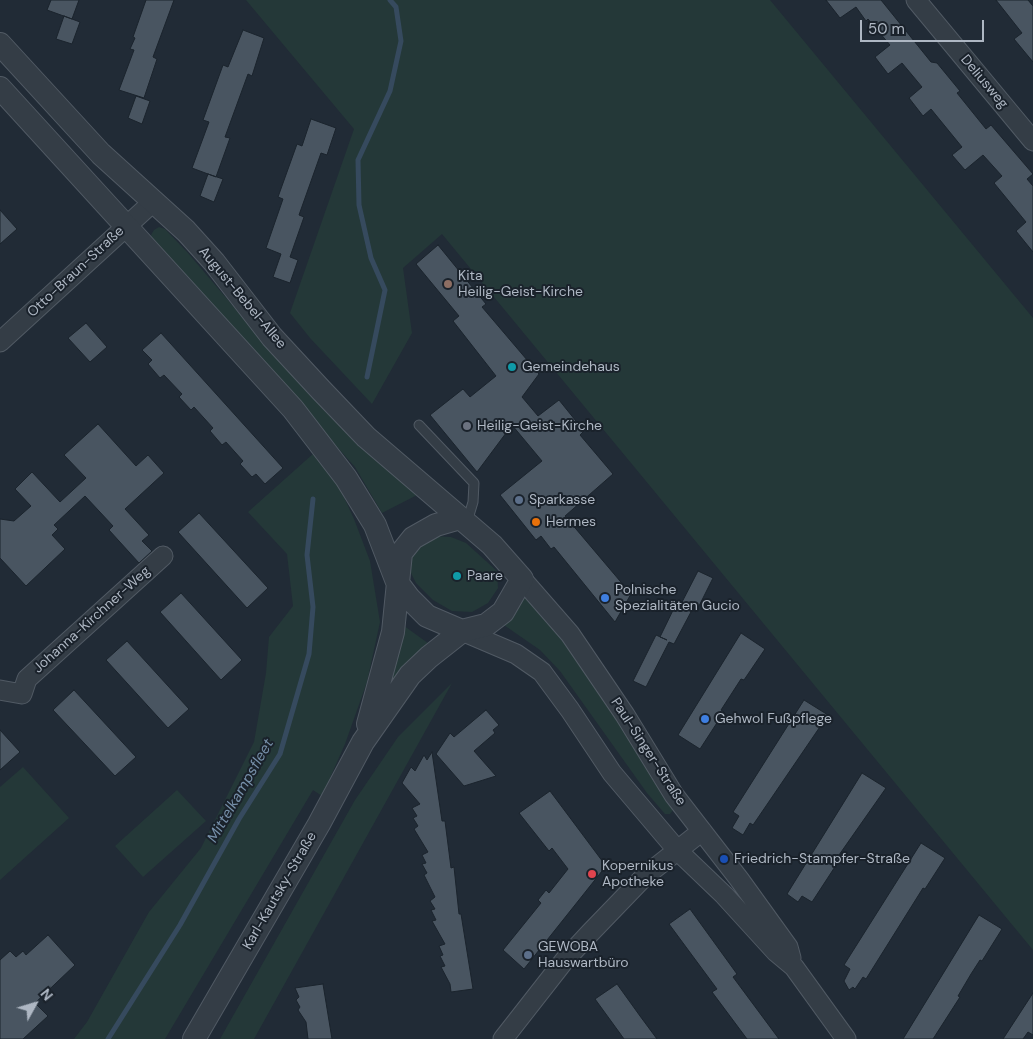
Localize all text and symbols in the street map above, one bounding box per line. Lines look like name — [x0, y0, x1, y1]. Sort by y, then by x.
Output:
scale bar — [863, 10, 987, 42]
text: 50 m — [868, 19, 905, 39]
street label: Deliusweg — [957, 52, 1011, 112]
street label: Otto-Braun-Straße — [24, 223, 128, 321]
street label: August-Bebel-Allee — [195, 244, 289, 352]
place label: Kita Heilig-Geist-Kirche — [458, 268, 583, 300]
marker: Kita Heilig-Geist-Kirche — [442, 278, 454, 290]
place label: Gemeindehaus — [522, 359, 620, 375]
marker: Gemeindehaus — [506, 361, 518, 373]
place label: Heilig-Geist-Kirche — [477, 418, 602, 434]
marker: Heilig-Geist-Kirche — [461, 420, 473, 432]
place label: Sparkasse — [529, 492, 595, 508]
marker: Sparkasse — [513, 494, 525, 506]
place label: Hermes — [546, 514, 596, 530]
marker: Hermes — [530, 516, 542, 528]
street label: Johanna-Kirchner-Weg — [30, 563, 154, 677]
place label: Paare — [467, 568, 503, 584]
marker: Paare — [451, 570, 463, 582]
place label: Polnische Spezialitäten Gucio — [615, 582, 740, 614]
marker: Polnische Spezialitäten Gucio — [599, 592, 611, 604]
street label: Paul-Singer-Straße — [607, 695, 689, 809]
place label: Gehwol Fußpflege — [715, 711, 832, 727]
marker: Gehwol Fußpflege — [699, 713, 711, 725]
water label: Mittelkampsfleet — [204, 736, 278, 846]
street label: Karl-Kautsky-Straße — [239, 829, 321, 953]
place label: Friedrich-Stampfer-Straße — [734, 851, 910, 867]
marker: Friedrich-Stampfer-Straße — [718, 853, 730, 865]
place label: Kopernikus Apotheke — [602, 858, 673, 890]
marker: Kopernikus Apotheke — [586, 868, 598, 880]
place label: GEWOBA Hauswartbüro — [538, 939, 629, 972]
marker: GEWOBA Hauswartbüro — [522, 949, 534, 961]
north arrow — [10, 979, 60, 1029]
text: N — [36, 985, 57, 1004]

